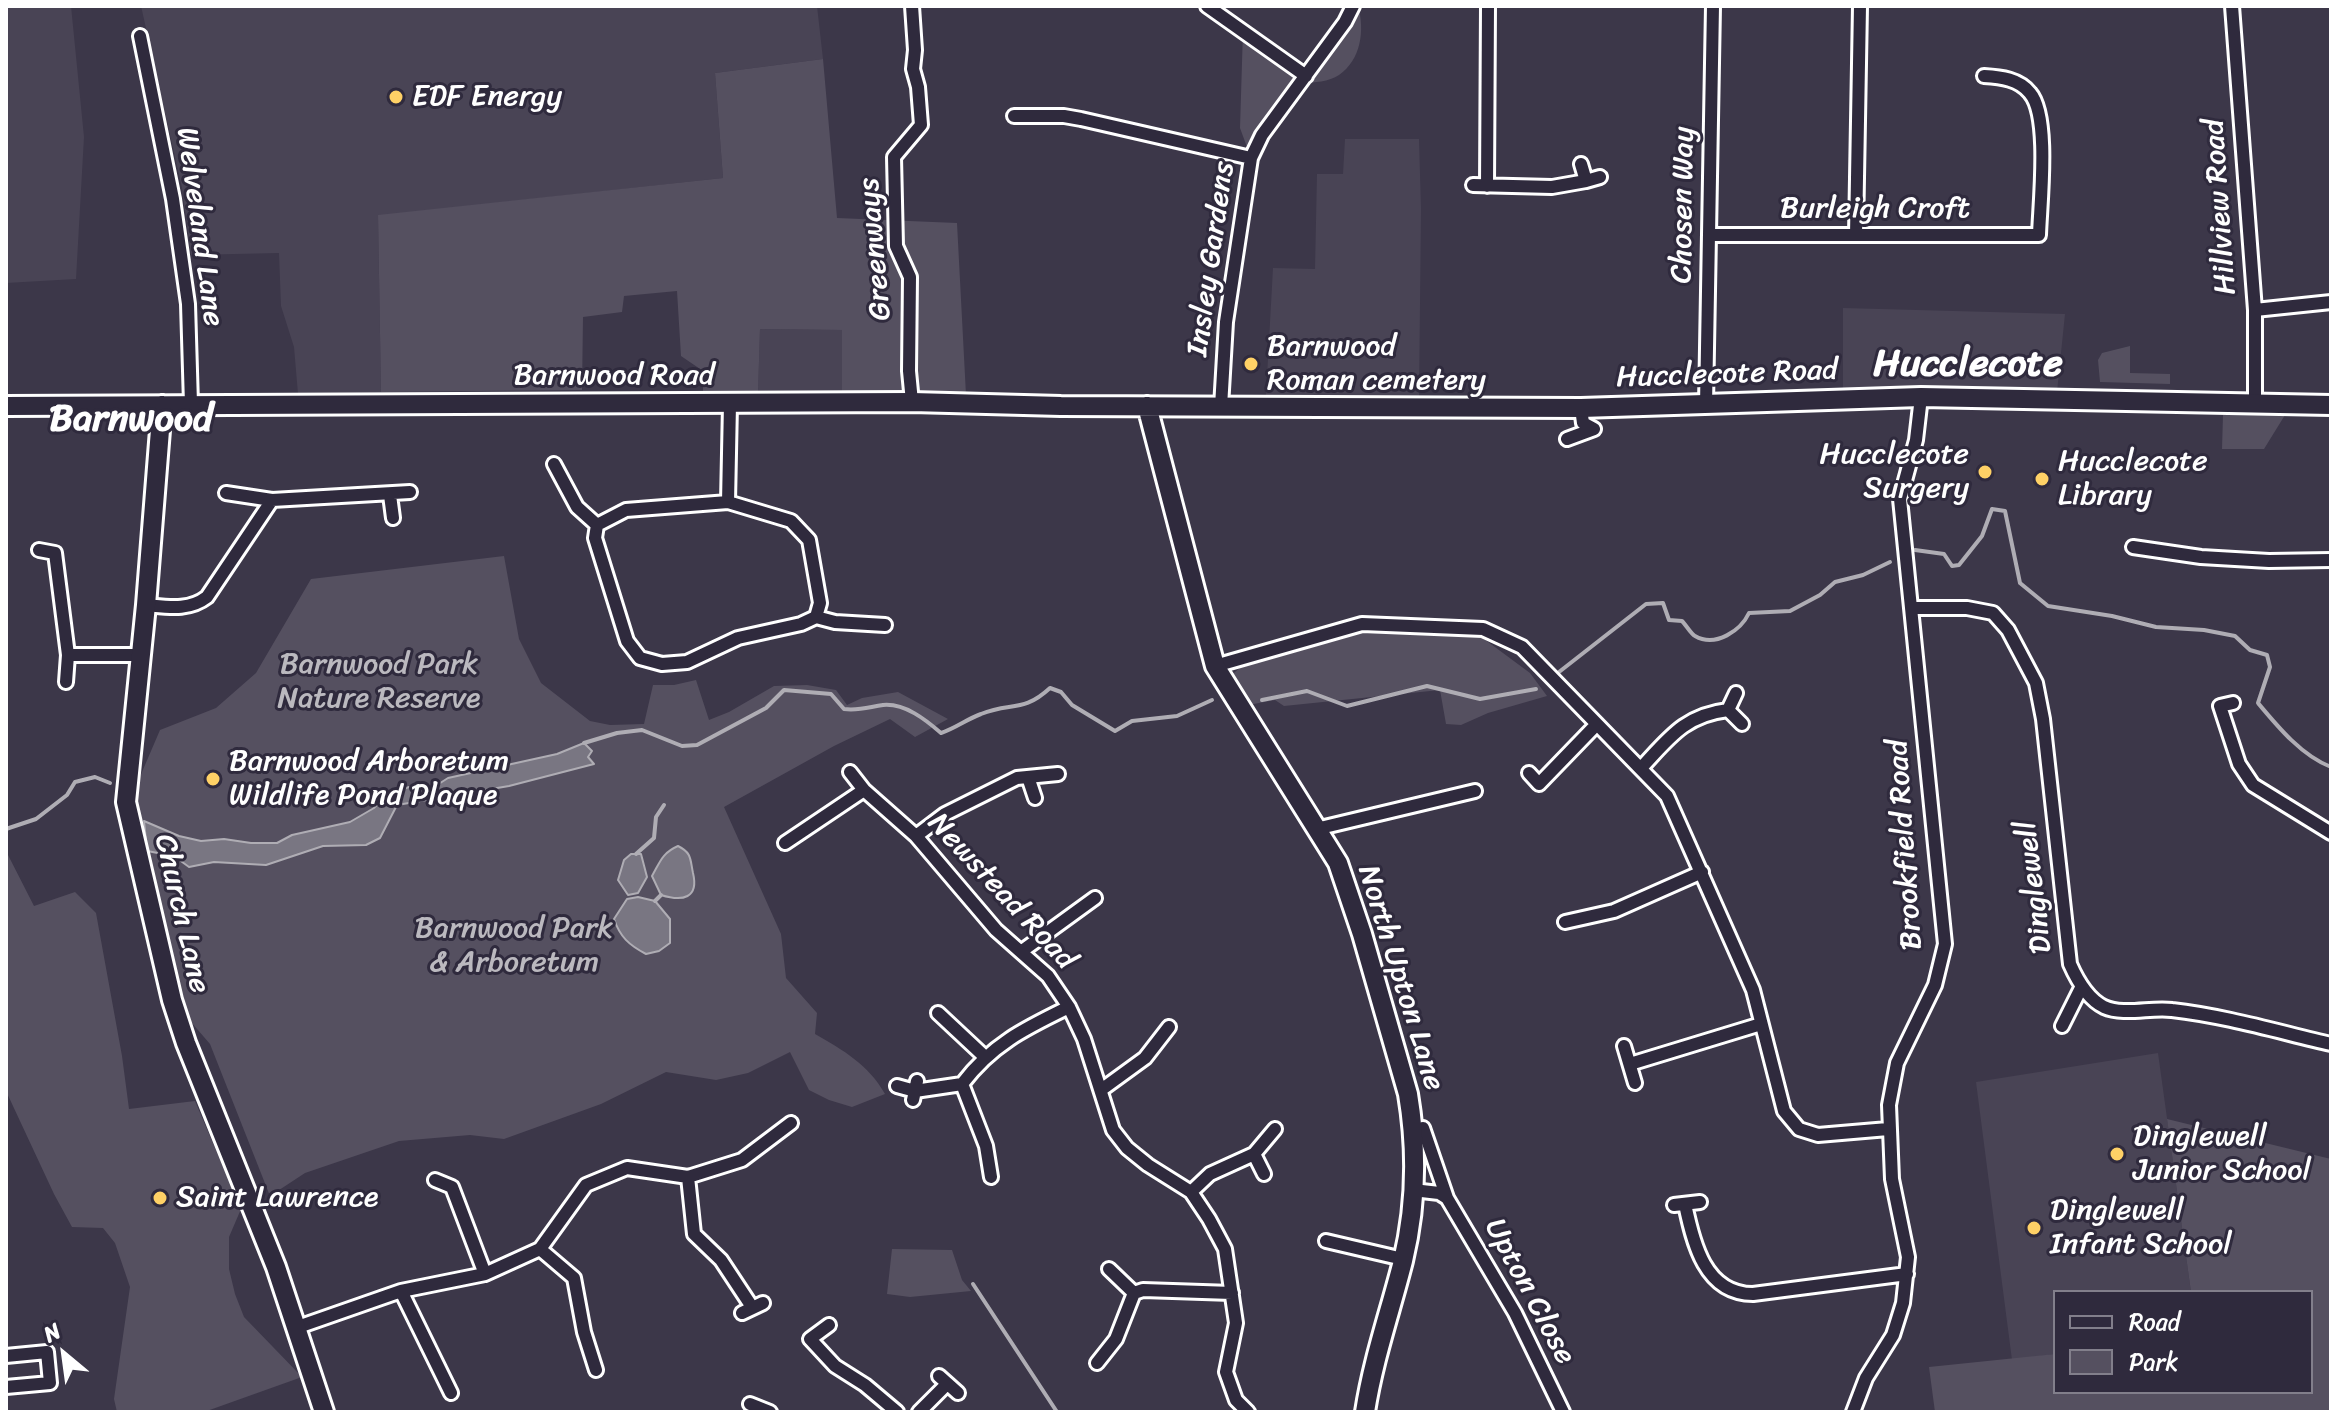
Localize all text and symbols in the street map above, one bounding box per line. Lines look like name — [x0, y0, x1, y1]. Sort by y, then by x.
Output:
place label: EDF Energy — [412, 79, 562, 115]
marker: EDF Energy — [387, 88, 405, 106]
street label: Hillview Road — [2197, 118, 2245, 296]
street label: Welveland Lane — [167, 125, 231, 329]
street label: Chosen Way — [1665, 126, 1703, 284]
street label: Insley Gardens — [1180, 159, 1244, 359]
street label: Greenways — [852, 176, 900, 322]
street label: Burleigh Croft — [1780, 191, 1970, 227]
place label: Barnwood Roman cemetery — [1267, 329, 1486, 400]
district label: Hucclecote — [1873, 342, 2063, 388]
street label: Hucclecote Road — [1616, 353, 1838, 397]
marker: Barnwood Roman cemetery — [1242, 355, 1260, 373]
street label: Barnwood Road — [513, 358, 715, 394]
district label: Barnwood — [49, 397, 213, 443]
place label: Hucclecote Surgery — [1819, 437, 1969, 508]
place label: Hucclecote Library — [2058, 444, 2208, 514]
marker: Hucclecote Surgery — [1976, 463, 1994, 481]
marker: Hucclecote Library — [2033, 470, 2051, 488]
park label: Barnwood Park Nature Reserve — [277, 647, 481, 718]
street label: Brookfield Road — [1881, 739, 1931, 951]
place label: Barnwood Arboretum Wildlife Pond Plaque — [229, 744, 509, 814]
marker: Barnwood Arboretum Wildlife Pond Plaque — [204, 770, 222, 788]
street label: Newstead Road — [919, 806, 1083, 978]
street label: Dinglewell — [2009, 818, 2061, 956]
street label: Church Lane — [145, 831, 217, 997]
street label: North Upton Lane — [1349, 861, 1451, 1095]
park label: Barnwood Park & Arboretum — [415, 911, 613, 982]
place label: Dinglewell Junior School — [2133, 1119, 2311, 1190]
marker: Dinglewell Junior School — [2108, 1145, 2126, 1163]
place label: Saint Lawrence — [176, 1180, 378, 1216]
marker: Saint Lawrence — [151, 1189, 169, 1207]
place label: Dinglewell Infant School — [2050, 1193, 2232, 1264]
street label: Upton Close — [1476, 1213, 1582, 1371]
marker: Dinglewell Infant School — [2025, 1219, 2043, 1237]
legend — [2053, 1290, 2313, 1394]
text: Road — [2129, 1301, 2180, 1343]
text: N — [36, 1312, 68, 1353]
north arrow — [24, 1314, 104, 1394]
text: Park — [2129, 1341, 2178, 1383]

